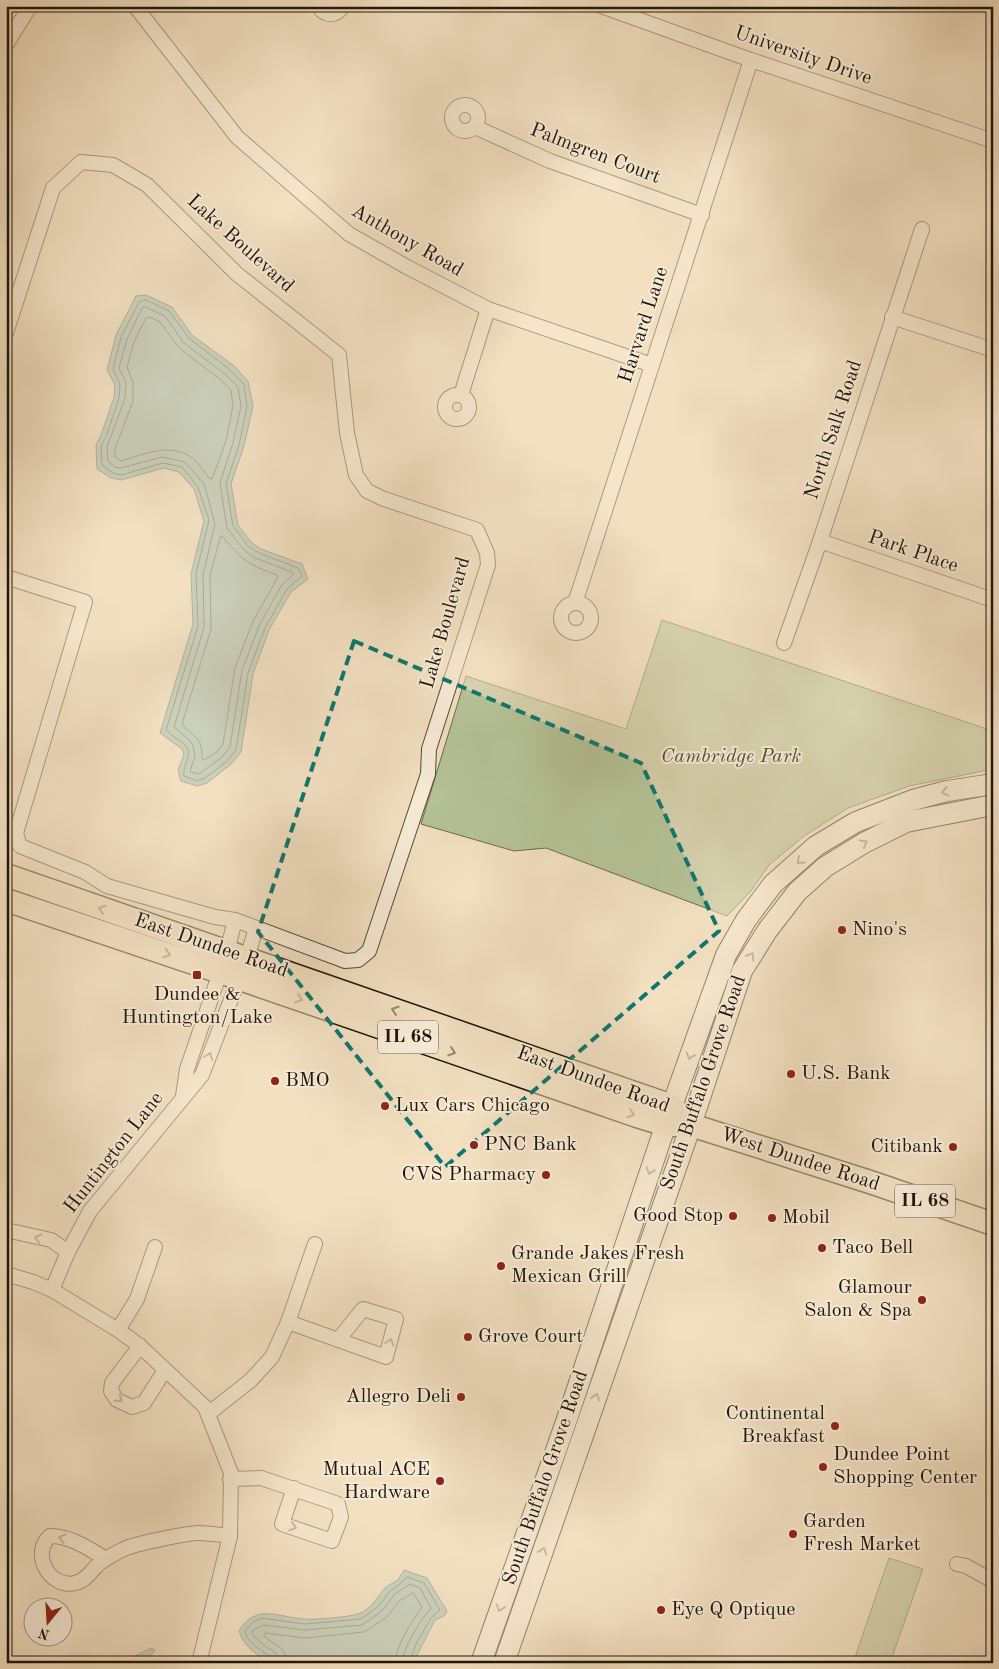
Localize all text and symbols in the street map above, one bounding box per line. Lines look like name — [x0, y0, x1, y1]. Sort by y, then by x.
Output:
street label: University Drive — [732, 23, 874, 89]
street label: Palmgren Court — [527, 120, 663, 188]
street label: Lake Boulevard — [183, 191, 297, 297]
street label: Anthony Road — [348, 201, 466, 281]
street label: Harvard Lane — [616, 264, 672, 386]
street label: North Salk Road — [802, 358, 866, 502]
street label: Park Place — [865, 527, 961, 577]
street label: Lake Boulevard — [418, 555, 474, 691]
park label: Cambridge Park — [661, 747, 801, 767]
one-way arrow — [940, 786, 949, 797]
one-way arrow — [859, 839, 868, 849]
one-way arrow — [796, 855, 805, 864]
one-way arrow — [98, 905, 107, 915]
street label: East Dundee Road — [132, 910, 290, 982]
place label: Nino's — [852, 920, 907, 940]
marker: Nino's — [836, 924, 848, 936]
one-way arrow — [162, 948, 171, 958]
one-way arrow — [745, 953, 754, 962]
marker: Dundee & Huntington/Lake — [191, 969, 203, 981]
street label: South Buffalo Grove Road — [658, 973, 750, 1193]
place label: Dundee & Huntington/Lake — [122, 985, 272, 1028]
one-way arrow — [294, 993, 302, 1003]
one-way arrow — [391, 1006, 400, 1016]
road number: IL 68 — [378, 1020, 438, 1054]
street label: East Dundee Road — [514, 1043, 672, 1117]
one-way arrow — [447, 1046, 456, 1056]
one-way arrow — [686, 1051, 696, 1060]
one-way arrow — [203, 1052, 213, 1061]
place label: U.S. Bank — [801, 1064, 891, 1084]
marker: U.S. Bank — [785, 1068, 797, 1080]
place label: BMO — [285, 1071, 330, 1091]
marker: BMO — [269, 1075, 281, 1087]
street label: Huntington Lane — [61, 1089, 167, 1217]
place label: Lux Cars Chicago — [395, 1096, 550, 1116]
marker: Lux Cars Chicago — [379, 1100, 391, 1112]
one-way arrow — [627, 1108, 635, 1118]
street label: West Dundee Road — [718, 1125, 882, 1195]
place label: PNC Bank — [484, 1135, 577, 1155]
place label: Citibank — [870, 1137, 943, 1157]
marker: PNC Bank — [468, 1139, 480, 1151]
marker: Citibank — [947, 1141, 959, 1153]
place label: CVS Pharmacy — [402, 1165, 536, 1185]
one-way arrow — [646, 1166, 656, 1175]
marker: CVS Pharmacy — [540, 1169, 552, 1181]
road number: IL 68 — [895, 1184, 955, 1218]
place label: Good Stop — [633, 1206, 723, 1226]
place label: Mobil — [782, 1208, 830, 1228]
marker: Good Stop — [727, 1210, 739, 1222]
marker: Mobil — [766, 1212, 778, 1224]
one-way arrow — [34, 1233, 43, 1243]
place label: Taco Bell — [832, 1238, 913, 1258]
marker: Taco Bell — [816, 1242, 828, 1254]
place label: Grande Jakes Fresh Mexican Grill — [511, 1244, 685, 1287]
marker: Grande Jakes Fresh Mexican Grill — [495, 1260, 507, 1272]
place label: Glamour Salon & Spa — [804, 1278, 912, 1321]
marker: Glamour Salon & Spa — [916, 1294, 928, 1306]
place label: Grove Court — [478, 1327, 583, 1347]
marker: Grove Court — [462, 1331, 474, 1343]
one-way arrow — [384, 1339, 394, 1347]
street label: South Buffalo Grove Road — [500, 1368, 592, 1588]
place label: Allegro Deli — [346, 1387, 451, 1407]
marker: Allegro Deli — [455, 1391, 467, 1403]
one-way arrow — [590, 1393, 600, 1402]
one-way arrow — [114, 1394, 123, 1403]
place label: Continental Breakfast — [725, 1404, 825, 1447]
marker: Continental Breakfast — [829, 1420, 841, 1432]
place label: Dundee Point Shopping Center — [833, 1445, 977, 1488]
place label: Mutual ACE Hardware — [322, 1460, 430, 1503]
marker: Dundee Point Shopping Center — [817, 1461, 829, 1473]
marker: Mutual ACE Hardware — [434, 1475, 446, 1487]
place label: Garden Fresh Market — [803, 1512, 921, 1555]
one-way arrow — [288, 1522, 297, 1532]
marker: Garden Fresh Market — [787, 1528, 799, 1540]
one-way arrow — [58, 1533, 67, 1544]
one-way arrow — [537, 1547, 547, 1555]
north arrow — [22, 1596, 72, 1646]
place label: Eye Q Optique — [671, 1600, 796, 1620]
one-way arrow — [496, 1603, 506, 1612]
marker: Eye Q Optique — [655, 1604, 667, 1616]
text: N — [37, 1625, 52, 1642]

